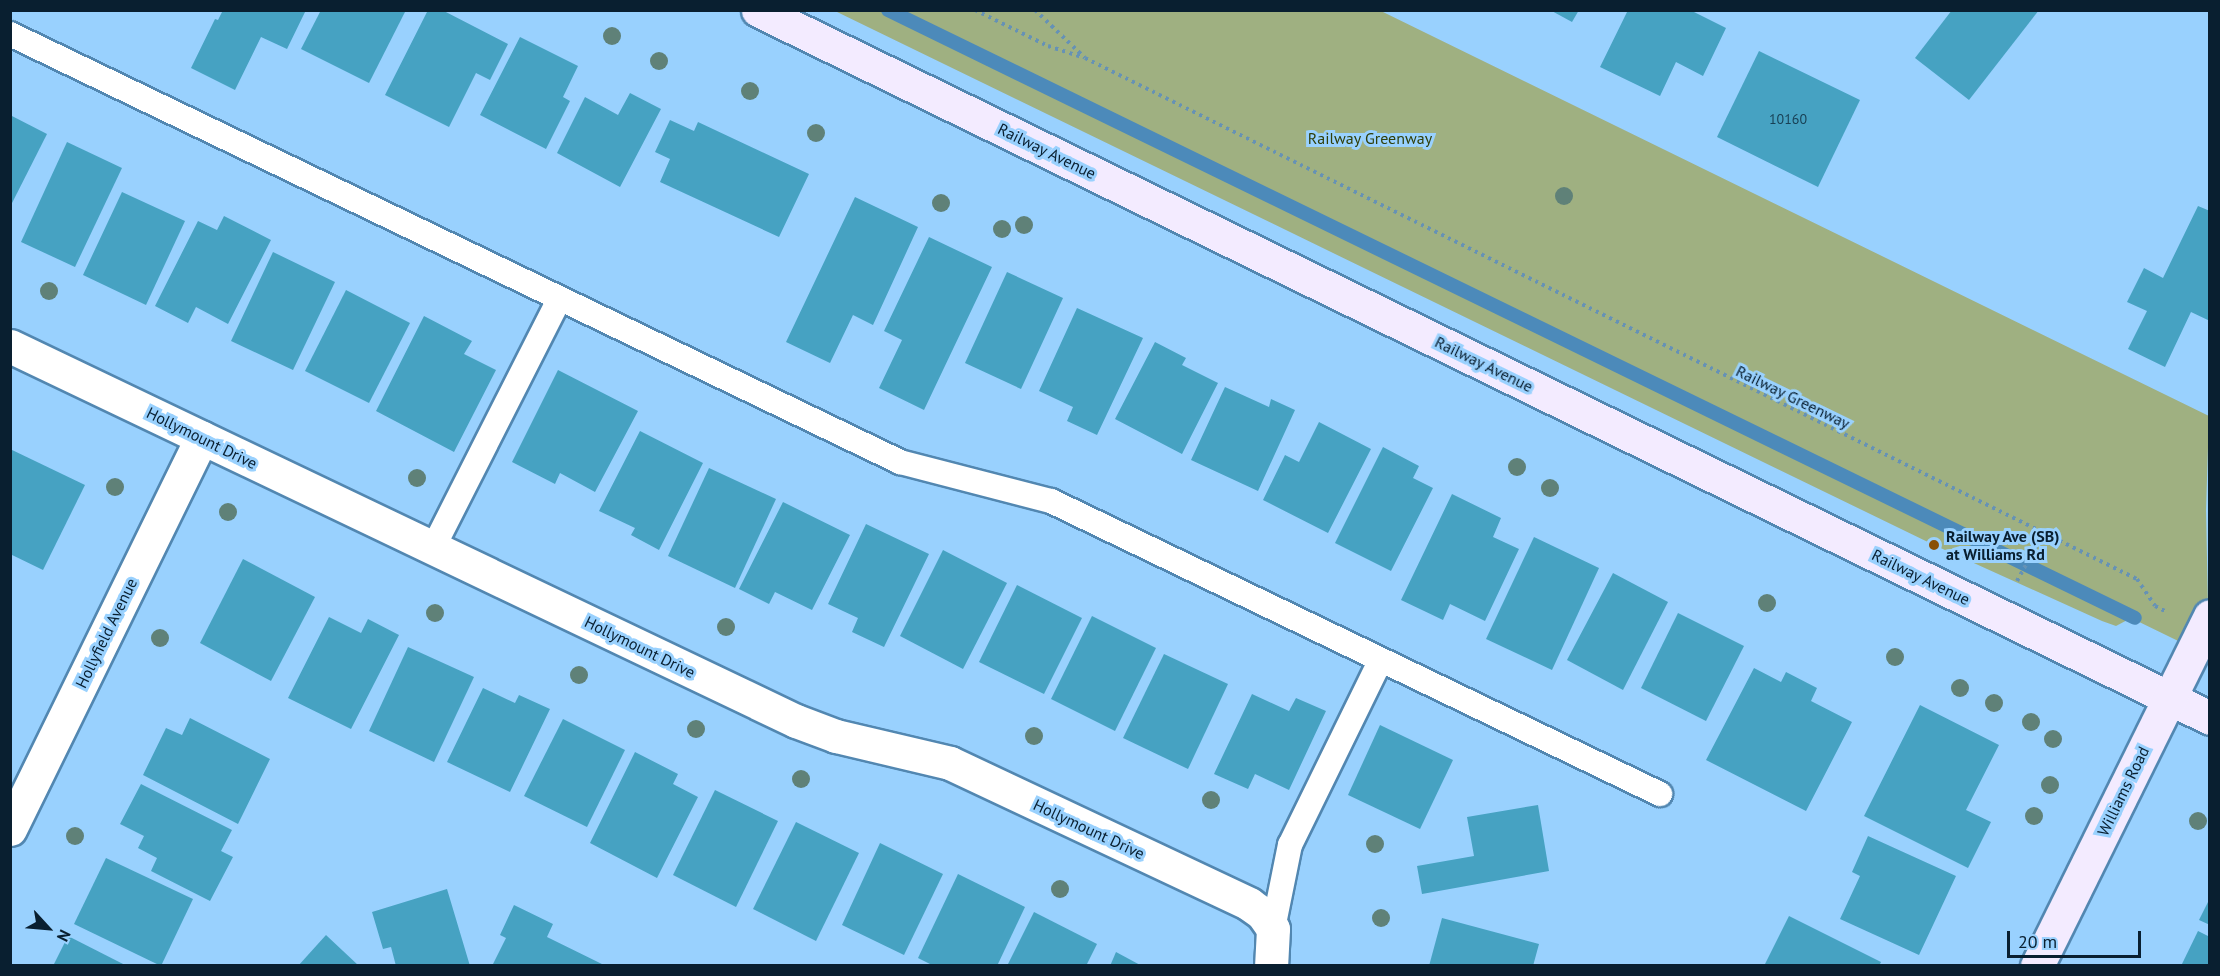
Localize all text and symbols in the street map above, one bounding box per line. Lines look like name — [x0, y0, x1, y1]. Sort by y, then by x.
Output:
house number: 10160 — [1769, 111, 1807, 127]
street label: Railway Avenue — [994, 119, 1100, 183]
park label: Railway Greenway — [1308, 128, 1432, 148]
street label: Railway Avenue — [1431, 332, 1537, 396]
street label: Railway Greenway — [1733, 361, 1853, 433]
street label: Hollymount Drive — [144, 403, 260, 473]
place label: Railway Ave (SB) at Williams Rd — [1946, 526, 2061, 564]
marker: Railway Ave (SB) at Williams Rd — [1927, 538, 1941, 552]
street label: Railway Avenue — [1868, 545, 1974, 609]
street label: Hollyfield Avenue — [71, 575, 141, 691]
street label: Hollymount Drive — [582, 612, 698, 682]
street label: Williams Road — [2093, 743, 2153, 839]
street label: Hollymount Drive — [1030, 795, 1148, 863]
north arrow — [18, 898, 78, 958]
scale bar — [2010, 919, 2144, 957]
text: N — [53, 927, 75, 945]
text: 20 m — [2018, 930, 2057, 953]

